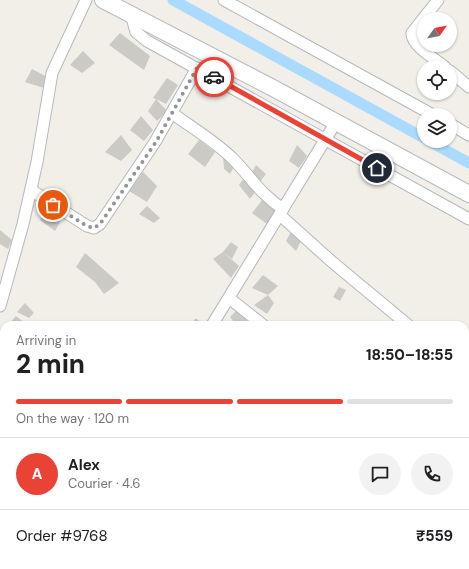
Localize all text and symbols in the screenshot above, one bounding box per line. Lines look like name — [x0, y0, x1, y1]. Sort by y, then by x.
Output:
north arrow — [417, 12, 457, 52]
map controls — [417, 12, 457, 148]
courier — [194, 57, 234, 97]
button: locate — [417, 60, 457, 100]
icon: car — [203, 66, 225, 88]
button: layers — [417, 108, 457, 148]
pin — [360, 151, 394, 185]
icon: home — [366, 157, 388, 179]
pin — [36, 188, 70, 222]
icon: bag — [42, 194, 64, 216]
text: Arriving in — [16, 332, 76, 349]
text: 18:50–18:55 — [366, 345, 453, 365]
text: 2 min — [16, 347, 85, 381]
text: On the way · 120 m — [16, 410, 129, 427]
button: chat — [359, 453, 401, 495]
button: phone — [411, 453, 453, 495]
text: Alex — [68, 455, 100, 475]
text: A — [32, 464, 42, 484]
text: Courier · 4.6 — [68, 475, 140, 492]
text: Order #9768 — [16, 526, 108, 546]
text: ₹559 — [416, 526, 453, 546]

